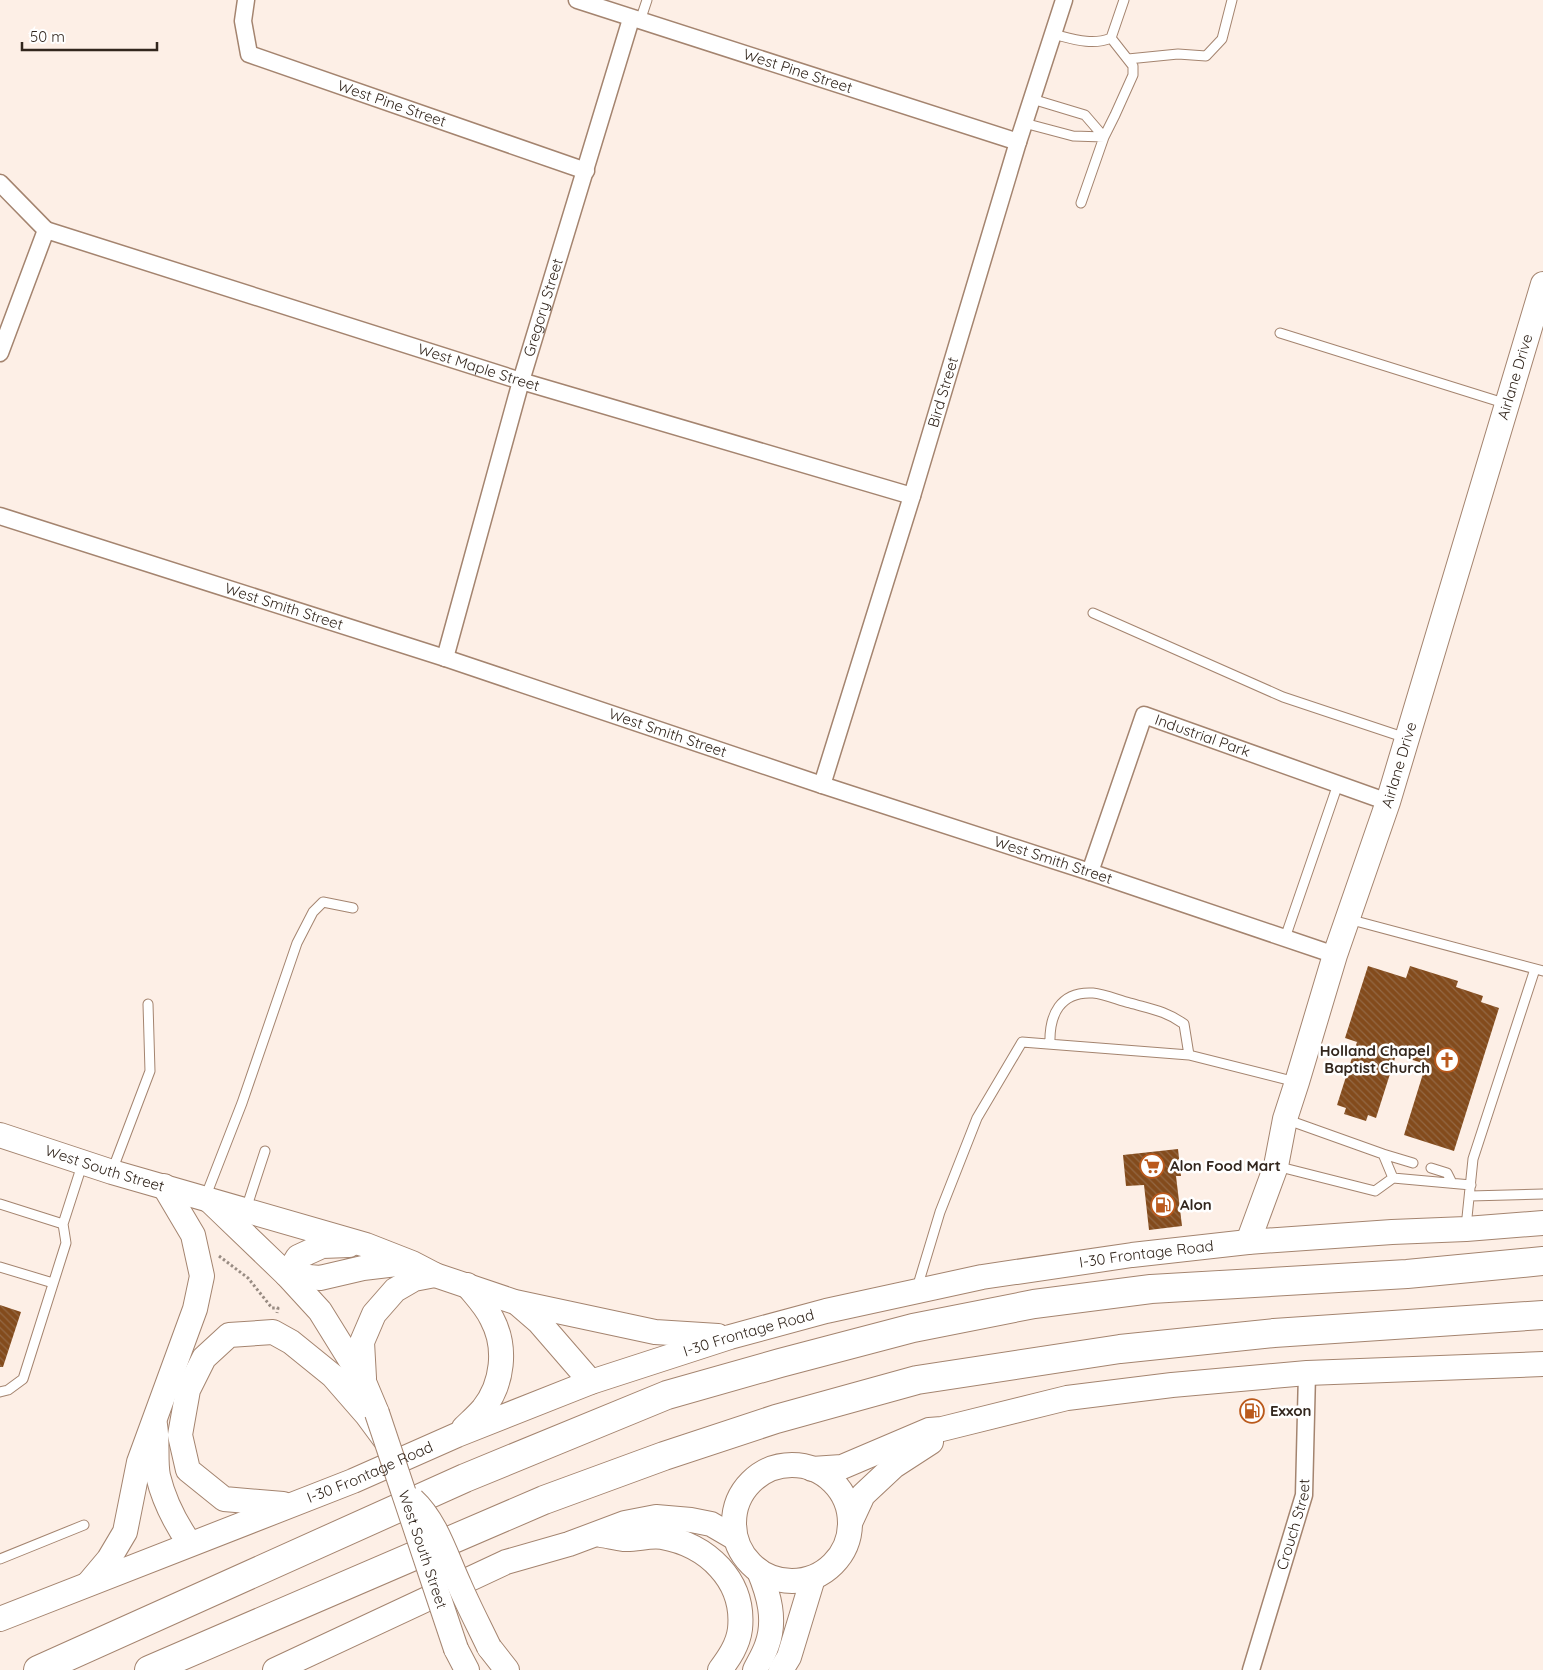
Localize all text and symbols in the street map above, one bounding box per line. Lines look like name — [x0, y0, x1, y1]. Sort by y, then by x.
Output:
scale bar — [22, 20, 158, 52]
text: 50 m — [30, 27, 65, 46]
street label: West Pine Street — [741, 44, 855, 97]
street label: West Pine Street — [335, 76, 449, 131]
street label: Gregory Street — [519, 256, 567, 359]
street label: Airlane Drive — [1493, 332, 1537, 422]
street label: West Maple Street — [416, 339, 542, 395]
street label: Bird Street — [923, 355, 962, 430]
street label: West Smith Street — [223, 578, 346, 634]
street label: West Smith Street — [606, 704, 729, 761]
street label: Industrial Park — [1152, 710, 1253, 761]
street label: Airlane Drive — [1377, 720, 1420, 810]
street label: West Smith Street — [992, 832, 1115, 888]
place label: Holland Chapel Baptist Church — [1320, 1041, 1430, 1077]
church icon: Holland Chapel Baptist Church — [1434, 1047, 1460, 1073]
street label: West South Street — [43, 1141, 167, 1196]
supermarket icon: Alon Food Mart — [1139, 1153, 1165, 1179]
place label: Alon Food Mart — [1170, 1156, 1281, 1175]
fuel station icon: Alon — [1150, 1192, 1176, 1218]
place label: Alon — [1180, 1195, 1212, 1214]
street label: I-30 Frontage Road — [1078, 1236, 1214, 1272]
street label: I-30 Frontage Road — [681, 1305, 816, 1361]
fuel station icon: Exxon — [1239, 1398, 1265, 1424]
place label: Exxon — [1270, 1401, 1312, 1420]
street label: I-30 Frontage Road — [304, 1437, 436, 1507]
street label: Crouch Street — [1272, 1478, 1313, 1572]
street label: West South Street — [395, 1488, 452, 1611]

